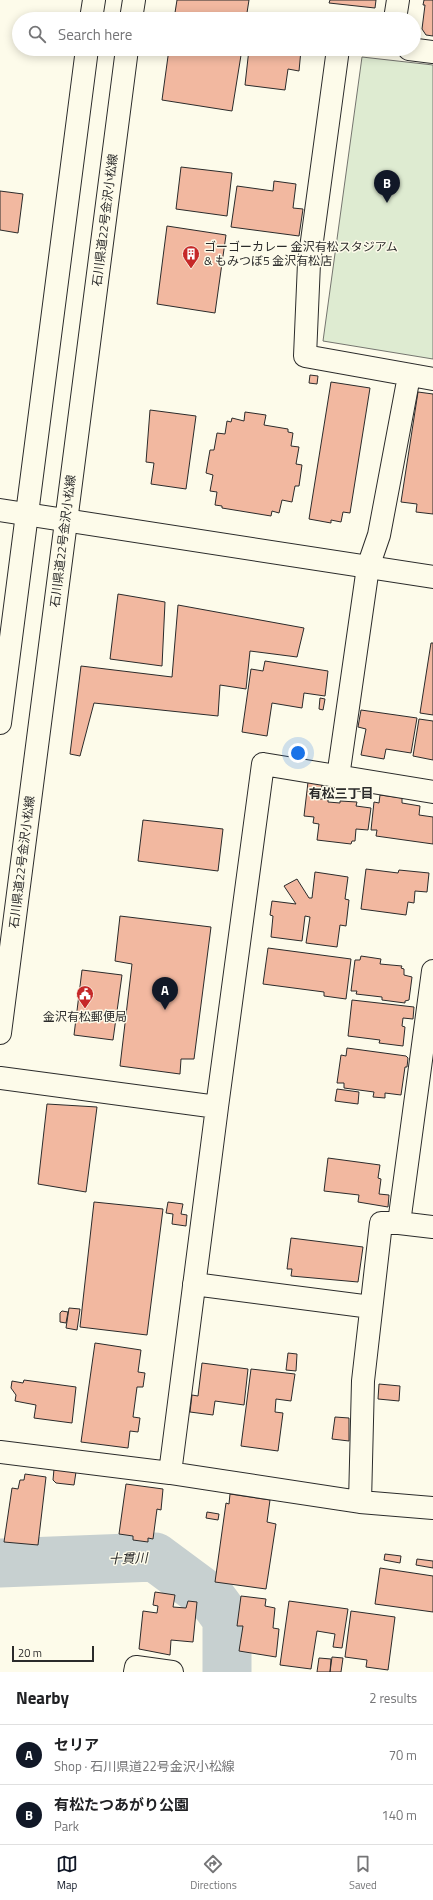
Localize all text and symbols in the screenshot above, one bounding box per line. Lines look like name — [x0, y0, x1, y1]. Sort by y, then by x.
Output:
search box — [12, 12, 421, 56]
icon: search — [26, 23, 48, 45]
text: Search here — [58, 23, 132, 46]
street label: 石川県道22号金沢小松線 — [87, 153, 122, 287]
pin: B — [374, 170, 400, 203]
place label: ゴーゴーカレー 金沢有松スタジアム & もみつぼ5 金沢有松店 — [204, 237, 398, 270]
building icon: ゴーゴーカレー 金沢有松スタジアム & もみつぼ5 金沢有松店 — [181, 244, 201, 269]
street label: 石川県道22号金沢小松線 — [45, 474, 80, 608]
your location — [288, 743, 308, 763]
district label: 有松三丁目 — [308, 783, 374, 803]
street label: 石川県道22号金沢小松線 — [4, 795, 39, 929]
pin: A — [152, 977, 178, 1010]
public building icon: 金沢有松郵便局 — [75, 984, 95, 1009]
place label: 金沢有松郵便局 — [43, 1007, 127, 1026]
water label: 十貫川 — [108, 1547, 150, 1569]
scale bar — [12, 1644, 94, 1663]
text: 20 m — [18, 1645, 42, 1661]
text: Nearby — [16, 1685, 69, 1711]
text: 2 results — [369, 1688, 417, 1708]
text: セリア — [54, 1733, 99, 1756]
text: A — [25, 1745, 33, 1765]
text: 70 m — [389, 1745, 417, 1765]
text: Shop · 石川県道22号金沢小松線 — [54, 1756, 235, 1776]
text: 有松たつあがり公園 — [54, 1793, 189, 1816]
text: B — [25, 1805, 33, 1825]
text: 140 m — [381, 1805, 417, 1825]
text: Park — [54, 1816, 79, 1836]
tab: Map — [56, 1853, 78, 1893]
tab: Directions — [190, 1853, 237, 1893]
tab: Saved — [349, 1853, 377, 1893]

